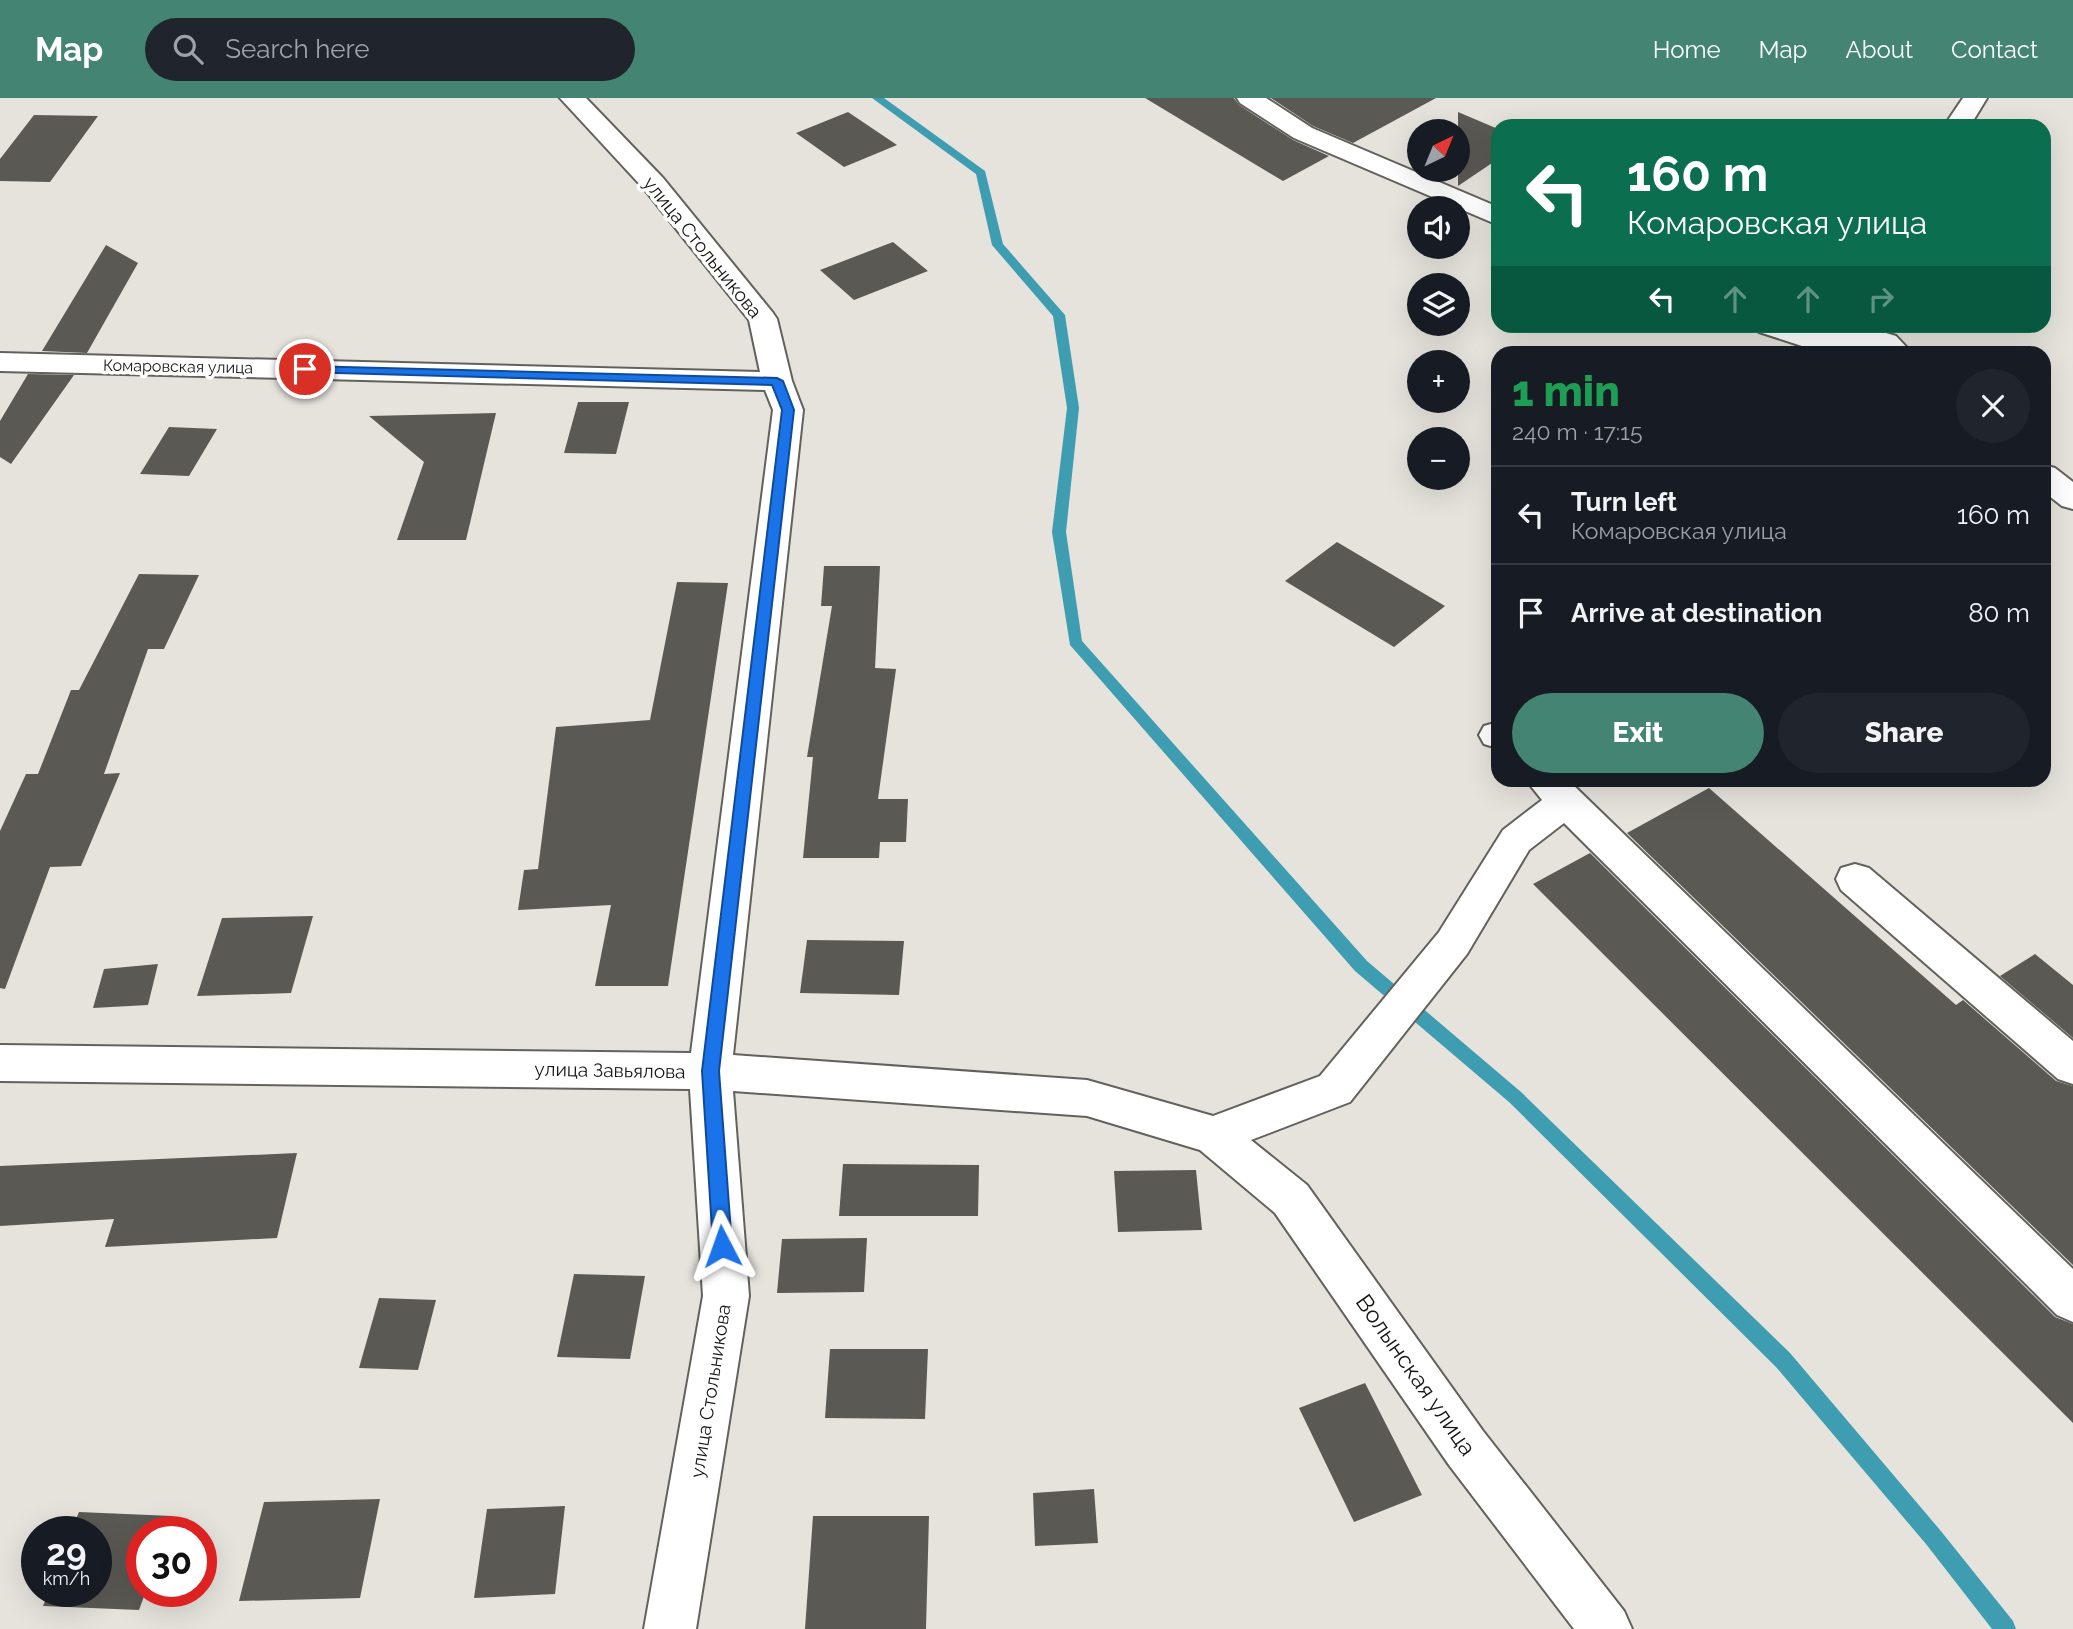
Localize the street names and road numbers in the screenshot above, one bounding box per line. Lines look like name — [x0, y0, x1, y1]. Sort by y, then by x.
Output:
street label: улица Стольникова — [639, 172, 767, 322]
street label: Комаровская улица — [103, 356, 253, 377]
street label: улица Завьялова — [534, 1058, 686, 1082]
street label: Волынская улица — [1351, 1289, 1482, 1460]
street label: улица Стольникова — [685, 1303, 735, 1479]

